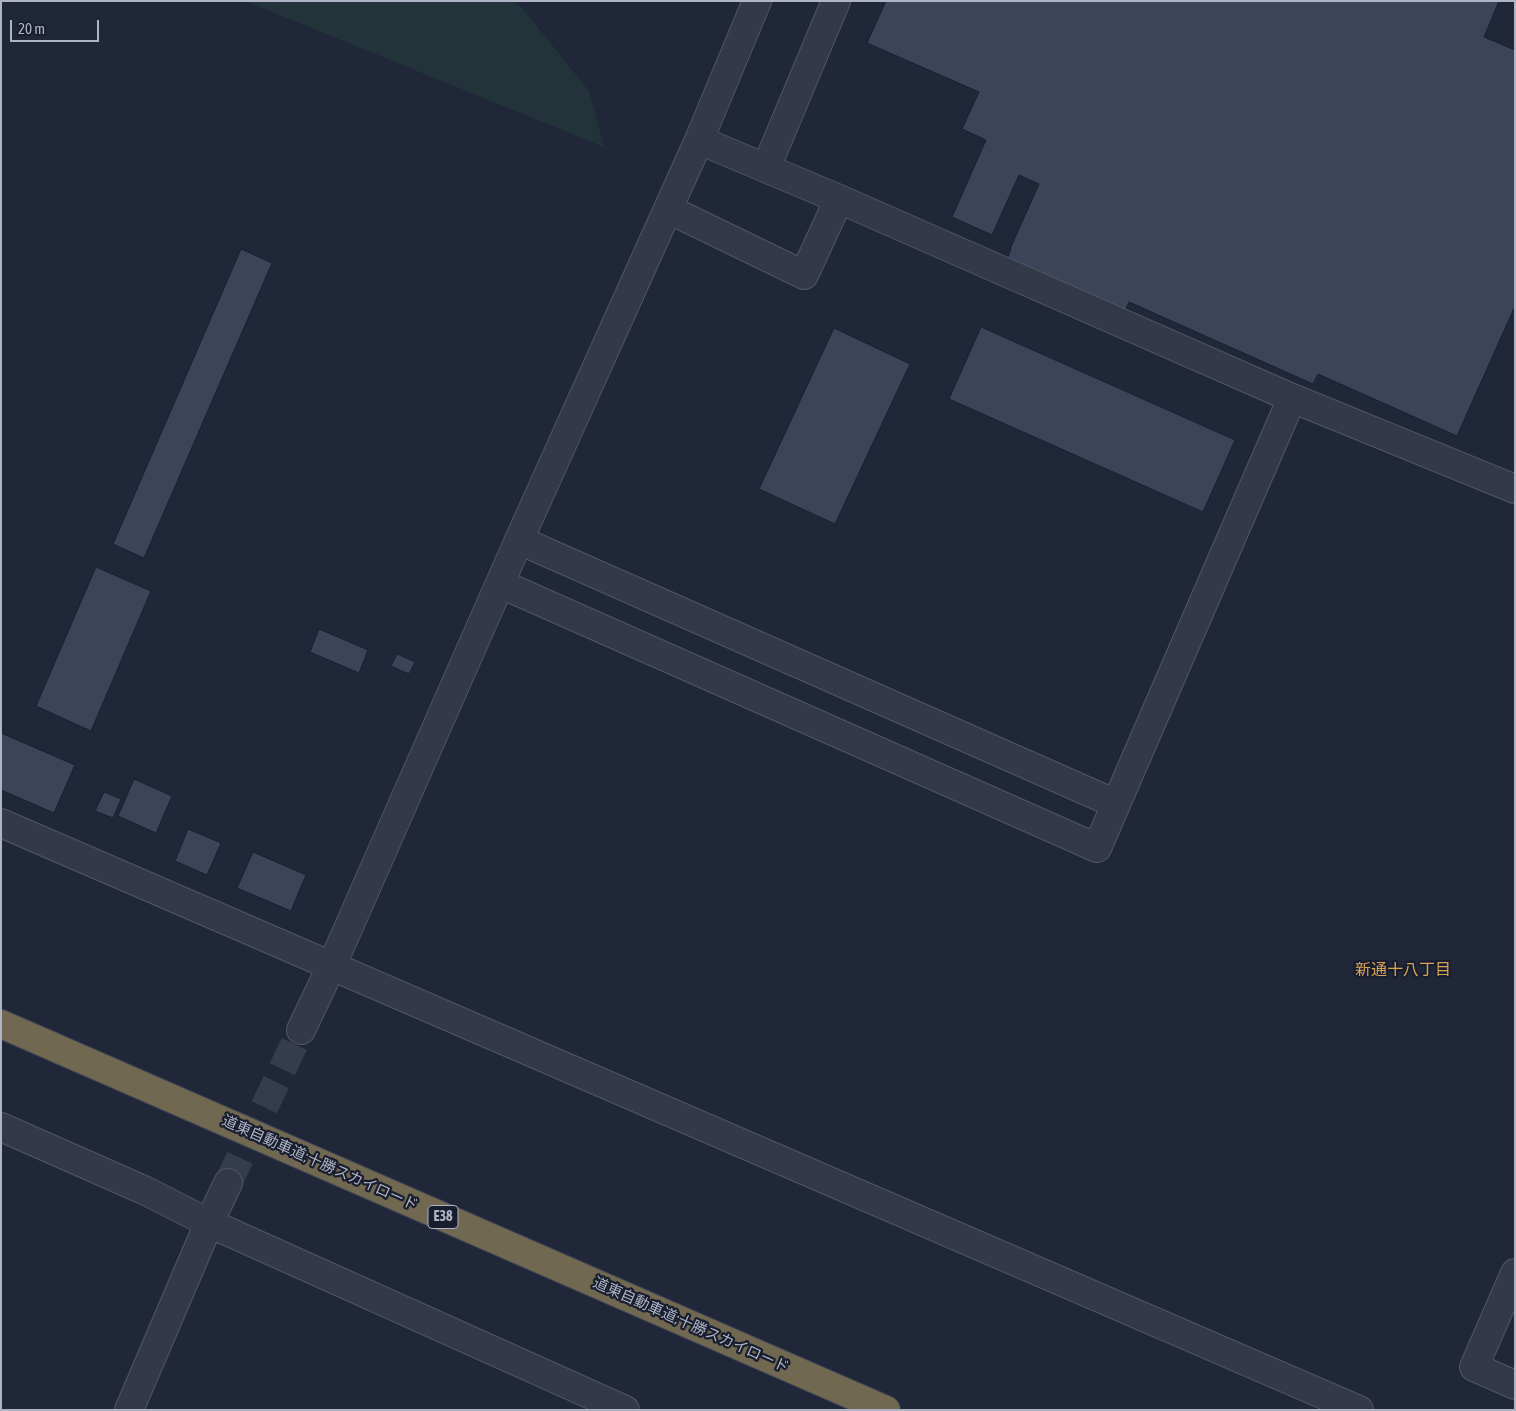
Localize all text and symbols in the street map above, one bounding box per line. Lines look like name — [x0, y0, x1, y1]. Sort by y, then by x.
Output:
scale bar — [12, 10, 101, 42]
text: 20 m — [18, 20, 45, 37]
district label: 新通十八丁目 — [1355, 960, 1451, 980]
street label: 道東自動車道;十勝スカイロード — [219, 1112, 421, 1214]
road number: E38 — [428, 1206, 458, 1228]
street label: 道東自動車道;十勝スカイロード — [590, 1274, 792, 1376]

